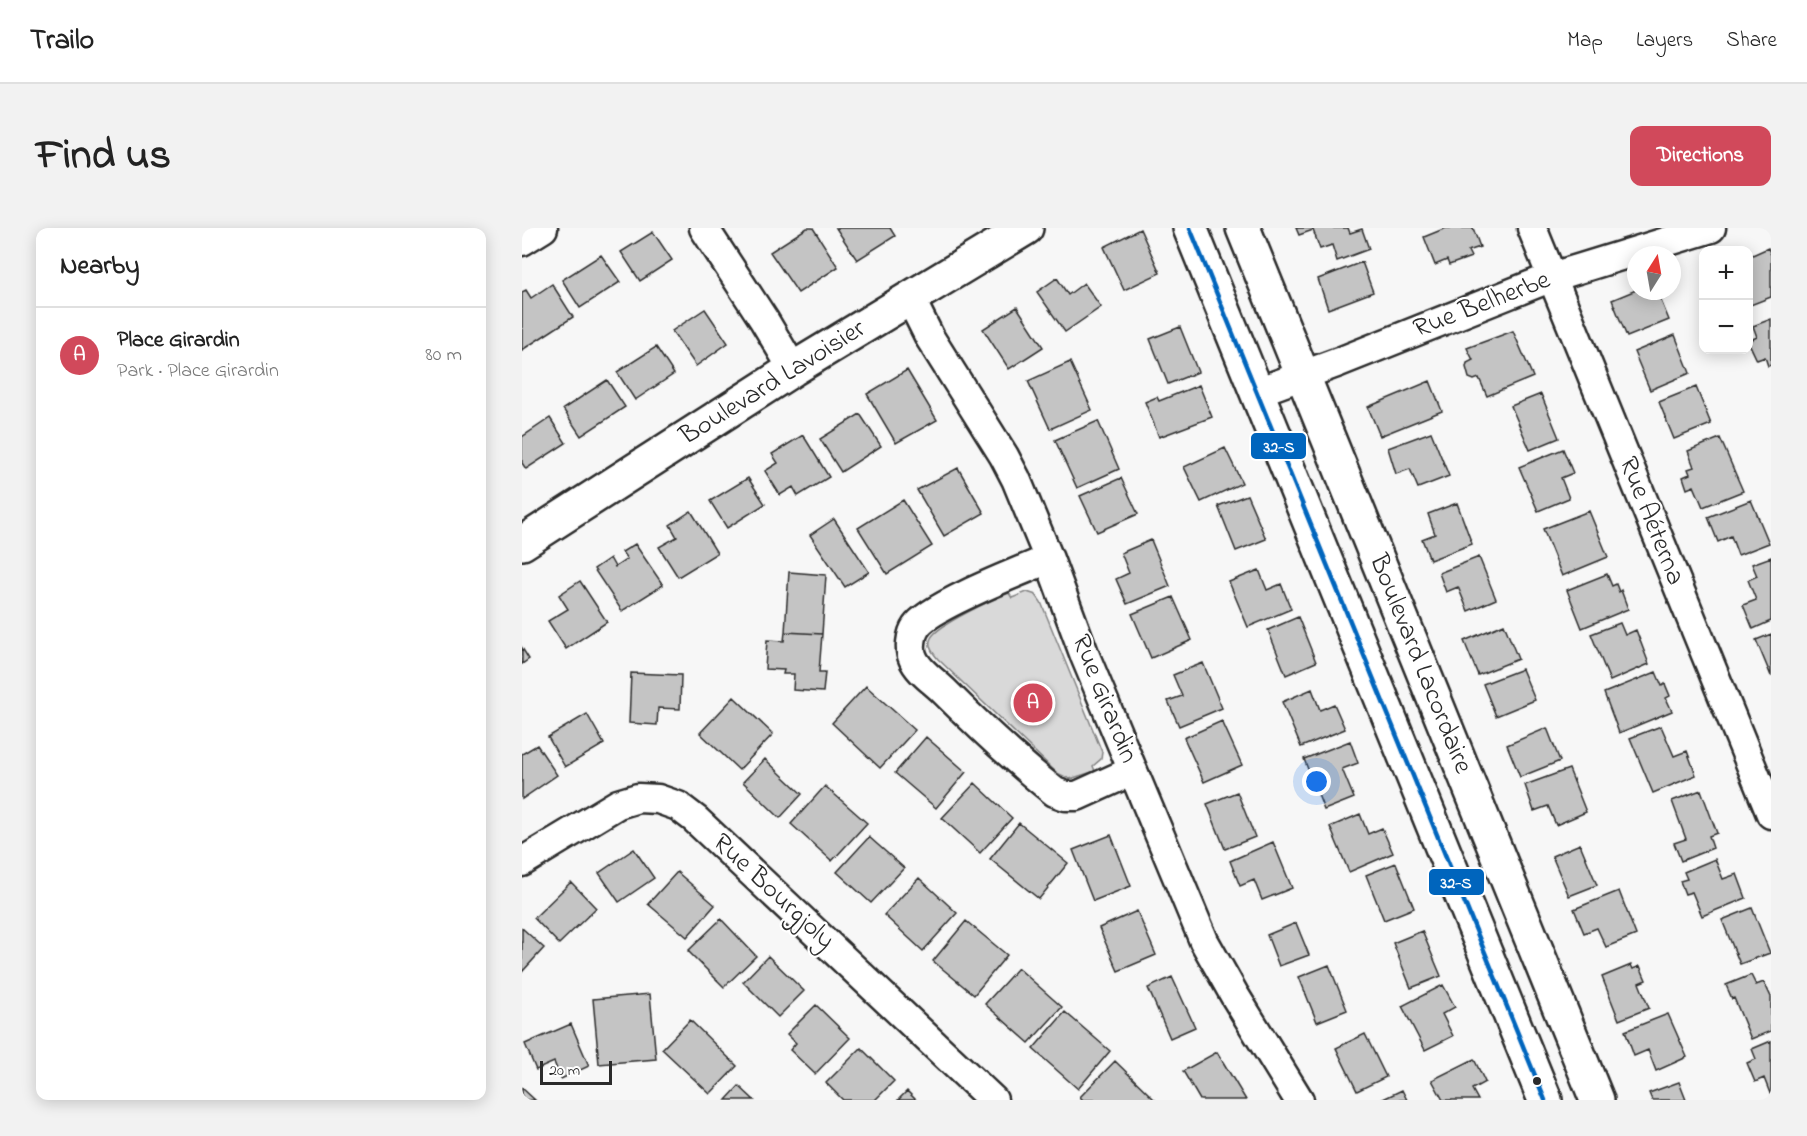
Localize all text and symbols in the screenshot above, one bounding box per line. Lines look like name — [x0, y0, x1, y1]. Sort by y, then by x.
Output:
text: Trailo — [30, 21, 94, 62]
text: Map — [1567, 26, 1603, 56]
text: Layers — [1636, 26, 1693, 56]
text: Share — [1726, 26, 1777, 56]
text: Find us — [36, 126, 171, 187]
button: Directions — [1630, 126, 1771, 186]
north arrow — [1627, 246, 1681, 300]
map controls — [1699, 246, 1753, 354]
button: + — [1699, 246, 1753, 300]
text: Nearby — [60, 248, 139, 286]
street label: Rue Belherbe — [1408, 261, 1557, 349]
button: − — [1699, 300, 1753, 354]
street label: Boulevard Lavoisier — [672, 310, 874, 456]
text: Place Girardin — [117, 325, 240, 357]
text: A — [73, 341, 86, 370]
text: 80 m — [425, 341, 462, 370]
text: Park · Place Girardin — [117, 357, 279, 386]
line badge: 32-S — [1250, 432, 1307, 460]
text: 32-S — [1263, 436, 1294, 460]
street label: Rue Aéterna — [1608, 451, 1694, 591]
street label: Boulevard Lacordaire — [1358, 547, 1482, 780]
street label: Rue Girardin — [1061, 629, 1147, 769]
pin: A — [1014, 680, 1052, 726]
your location — [1302, 767, 1331, 796]
street label: Rue Bourgjoly — [703, 825, 843, 959]
line badge: 32-S — [1428, 868, 1485, 896]
text: 32-S — [1440, 872, 1471, 896]
scale bar — [540, 1058, 612, 1086]
text: 20 m — [549, 1059, 580, 1083]
unlabelled marker — [1531, 1075, 1543, 1087]

